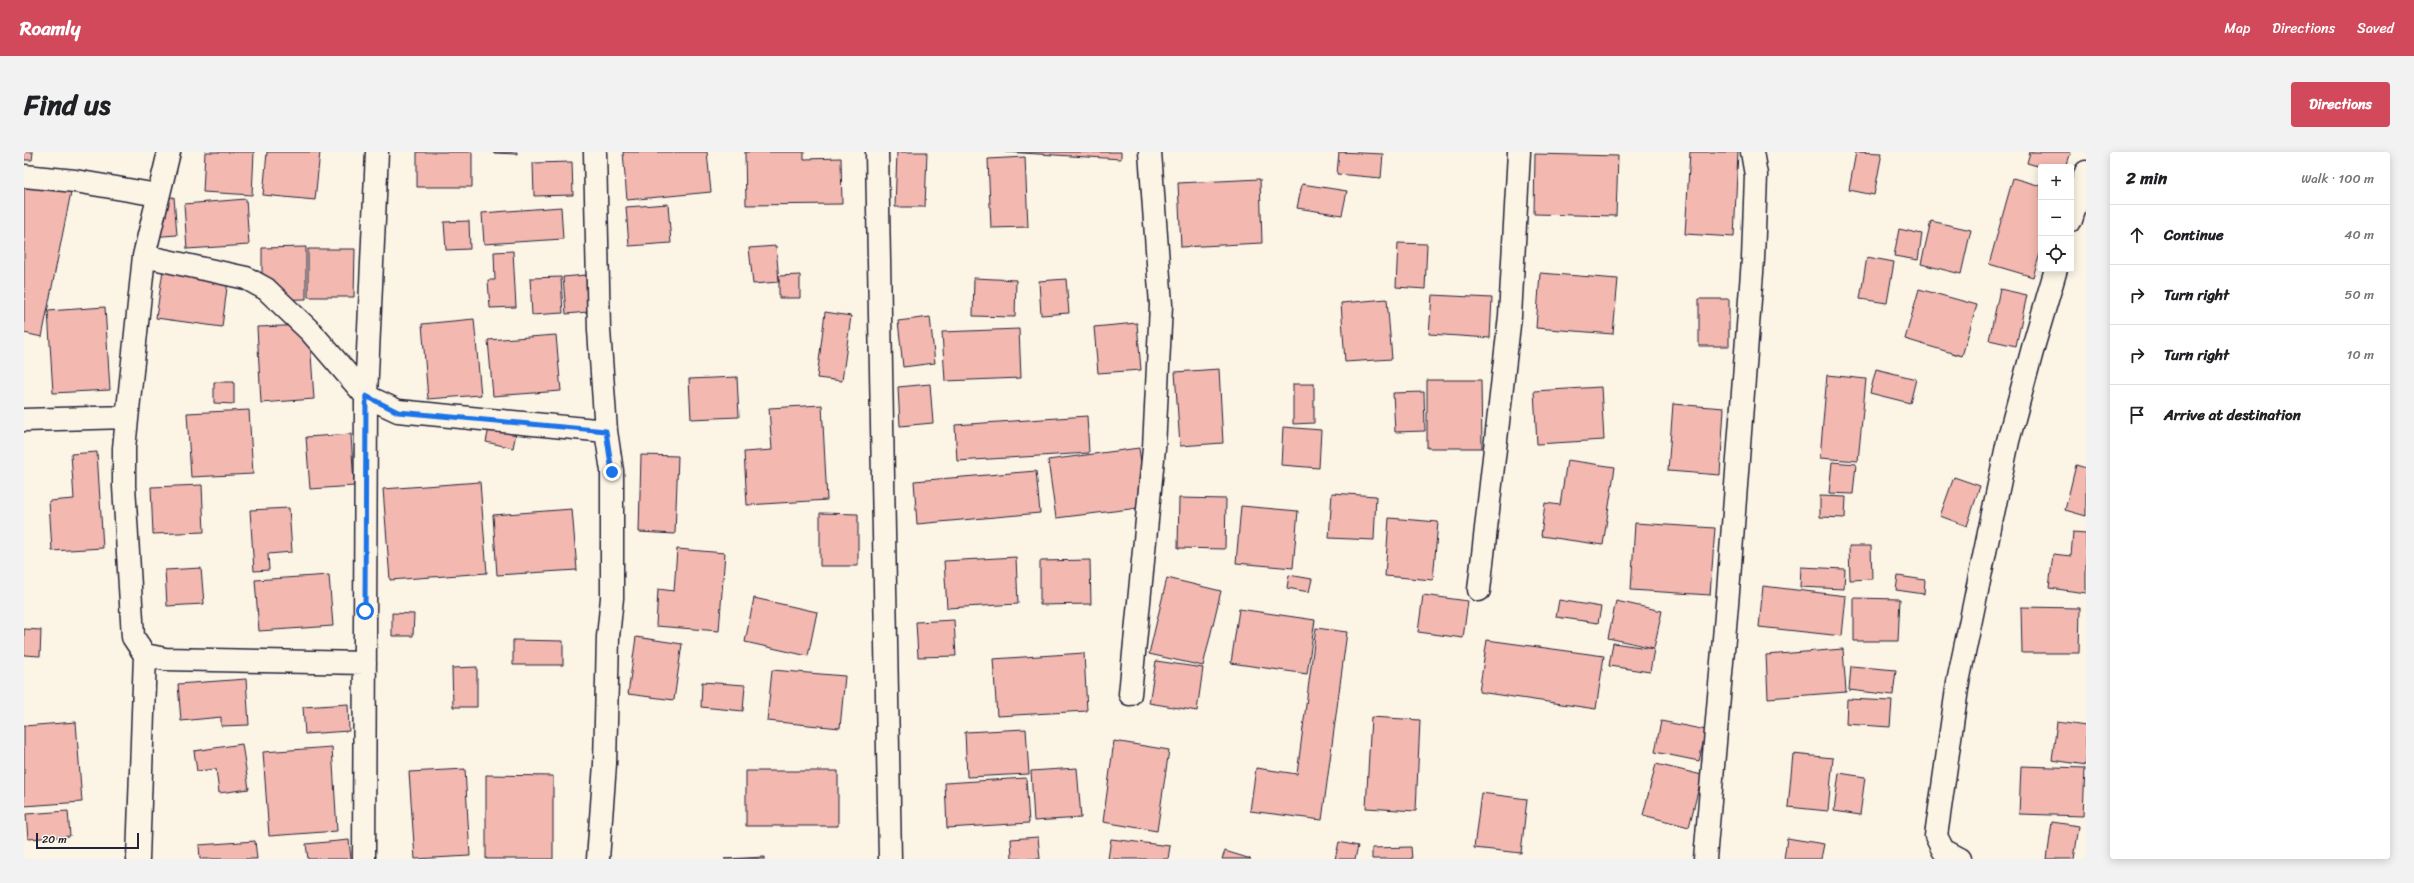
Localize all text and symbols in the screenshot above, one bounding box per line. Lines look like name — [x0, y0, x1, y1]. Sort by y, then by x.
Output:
text: Roamly — [20, 12, 80, 45]
text: Map — [2224, 16, 2250, 41]
text: Directions — [2272, 16, 2335, 41]
text: Saved — [2357, 16, 2394, 41]
text: Find us — [24, 80, 111, 129]
button: Directions — [2291, 82, 2390, 127]
text: 2 min — [2126, 163, 2167, 193]
map controls — [2038, 164, 2074, 272]
button: + — [2038, 164, 2074, 200]
text: Walk · 100 m — [2301, 167, 2374, 190]
button: − — [2038, 200, 2074, 236]
text: Continue — [2164, 222, 2224, 248]
text: 40 m — [2344, 223, 2374, 246]
icon: ahead — [2126, 224, 2148, 246]
button: locate — [2038, 236, 2074, 272]
text: Turn right — [2164, 282, 2229, 308]
text: 50 m — [2344, 283, 2374, 306]
icon: right — [2126, 284, 2148, 306]
text: Turn right — [2164, 342, 2229, 368]
text: 10 m — [2347, 343, 2374, 366]
icon: right — [2126, 344, 2148, 366]
text: Arrive at destination — [2164, 402, 2301, 428]
icon: arrive — [2126, 404, 2148, 426]
route end — [603, 463, 621, 481]
route start — [356, 602, 374, 620]
text: 20 m — [42, 830, 67, 849]
scale bar — [36, 831, 139, 850]

